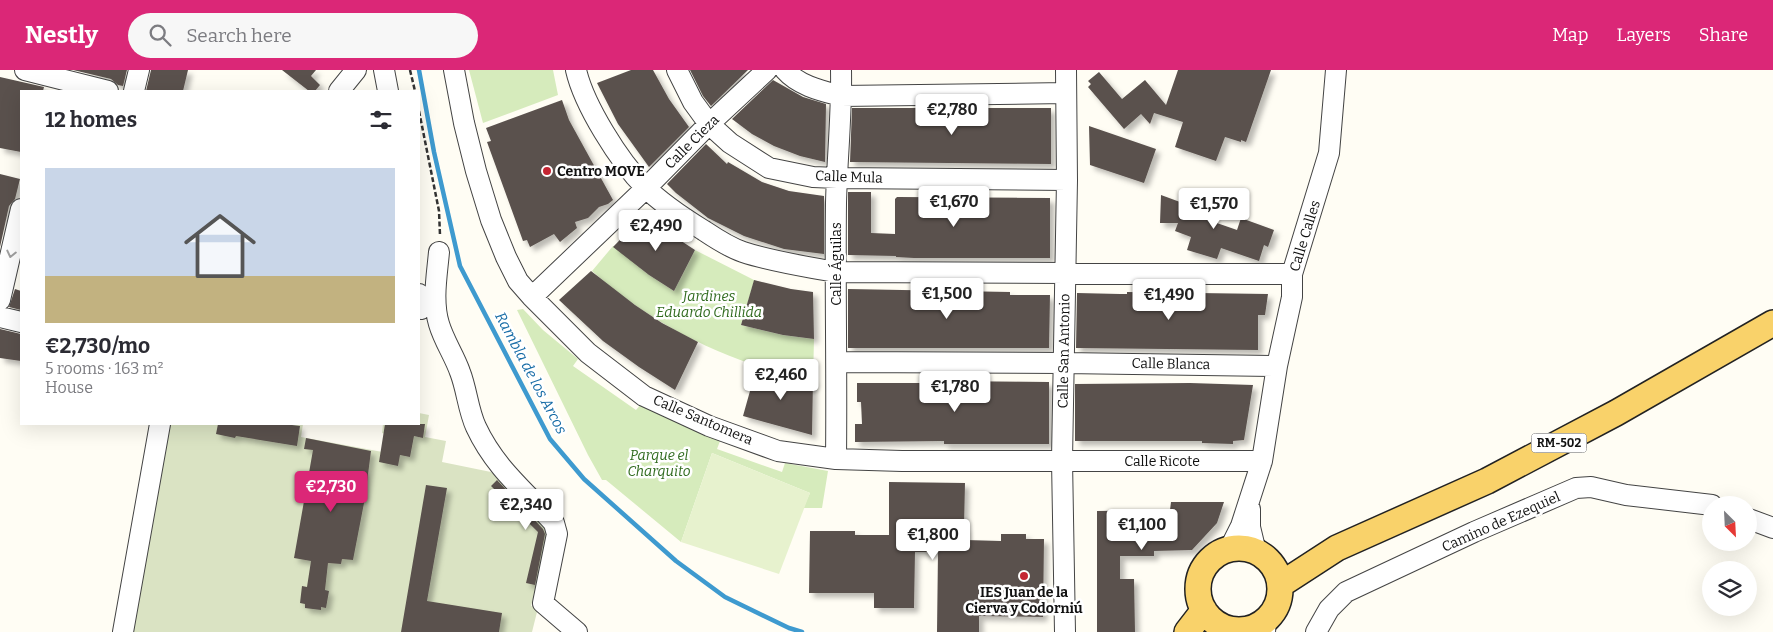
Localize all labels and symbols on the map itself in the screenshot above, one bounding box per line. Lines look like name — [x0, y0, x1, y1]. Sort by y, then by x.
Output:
pin: €2,780 — [911, 93, 993, 136]
street label: Calle Cieza — [661, 111, 723, 173]
place label: Centro MOVE — [557, 163, 645, 180]
marker: Centro MOVE — [541, 165, 553, 177]
street label: Calle Mula — [815, 167, 883, 187]
pin: €1,670 — [913, 186, 995, 228]
pin: €1,570 — [1173, 188, 1255, 230]
street label: Calle Calles — [1286, 198, 1324, 274]
pin: €2,490 — [615, 210, 697, 252]
street label: Calle Águilas — [827, 222, 845, 306]
one-way arrow — [6, 250, 17, 259]
pin: €1,500 — [906, 278, 988, 320]
pin: €1,490 — [1128, 278, 1210, 321]
park label: Jardines Eduardo Chillida — [656, 288, 762, 321]
street label: Calle San Antonio — [1054, 293, 1074, 409]
water label: Rambla de los Arcos — [491, 309, 571, 437]
street label: Calle Blanca — [1131, 355, 1211, 373]
pin: €2,460 — [740, 358, 822, 401]
pin: €1,780 — [914, 370, 996, 413]
street label: Calle Santomera — [650, 391, 756, 449]
road number: RM-502 — [1532, 433, 1586, 452]
park label: Parque el Charquito — [627, 447, 691, 480]
street label: Calle Ricote — [1124, 453, 1200, 470]
pin: €2,730 — [290, 470, 372, 513]
pin: €2,340 — [485, 488, 567, 531]
street label: Camino de Ezequiel — [1439, 488, 1563, 556]
north arrow — [1702, 496, 1758, 551]
pin: €1,100 — [1101, 508, 1183, 551]
pin: €1,800 — [892, 518, 974, 561]
marker: IES Juan de la Cierva y Codorniú — [1018, 570, 1030, 582]
place label: IES Juan de la Cierva y Codorniú — [965, 584, 1083, 617]

